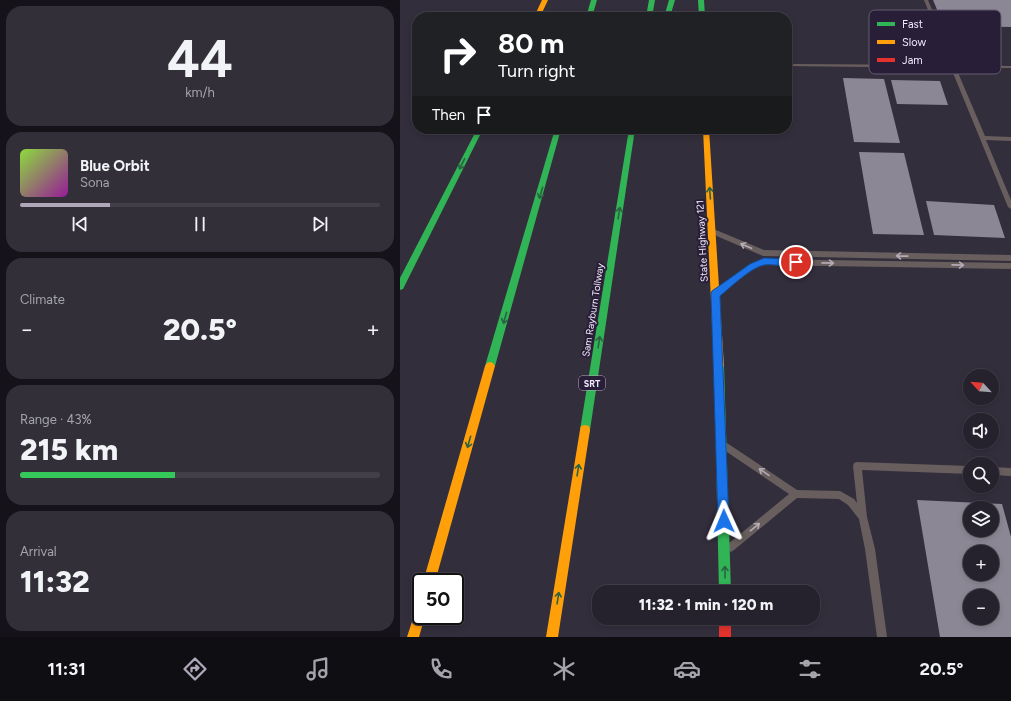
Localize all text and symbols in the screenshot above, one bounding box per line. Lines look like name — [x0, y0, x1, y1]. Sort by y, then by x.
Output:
legend — [869, 10, 1001, 74]
text: Fast — [902, 18, 923, 31]
text: 80 m — [498, 26, 564, 60]
text: 44 — [167, 28, 233, 90]
icon: right — [432, 28, 484, 80]
text: Slow — [902, 36, 926, 49]
text: Jam — [902, 54, 923, 67]
text: Turn right — [498, 60, 575, 82]
text: km/h — [185, 85, 215, 100]
icon: arrive — [473, 104, 495, 126]
text: Then — [432, 106, 465, 124]
text: Blue Orbit — [80, 157, 150, 175]
one-way arrow — [458, 157, 465, 169]
text: Sona — [80, 175, 109, 190]
one-way arrow — [536, 186, 544, 199]
one-way arrow — [707, 187, 714, 200]
street label: State Highway 121 — [693, 200, 711, 282]
one-way arrow — [615, 207, 623, 220]
icon: previous — [69, 213, 91, 235]
icon: pause — [189, 213, 211, 235]
icon: next — [309, 213, 331, 235]
one-way arrow — [740, 241, 752, 249]
pin — [779, 245, 813, 279]
icon: arrive — [785, 251, 807, 273]
one-way arrow — [896, 252, 909, 260]
one-way arrow — [821, 259, 834, 267]
street label: Sam Rayburn Tollway — [579, 261, 607, 358]
one-way arrow — [951, 261, 964, 269]
text: Climate — [20, 292, 65, 307]
text: 20.5° — [163, 311, 237, 348]
one-way arrow — [501, 311, 508, 324]
text: − — [20, 316, 34, 343]
text: + — [366, 316, 380, 343]
one-way arrow — [595, 336, 603, 349]
north arrow — [963, 369, 999, 405]
map controls — [963, 369, 999, 625]
road number: SRT — [579, 376, 605, 390]
text: Range · 43% — [20, 412, 92, 427]
button: sound — [963, 413, 999, 449]
text: 215 km — [20, 431, 118, 468]
one-way arrow — [465, 436, 472, 449]
button: search — [963, 457, 999, 493]
one-way arrow — [575, 464, 583, 477]
one-way arrow — [759, 468, 770, 476]
position arrow — [703, 500, 745, 542]
button: layers — [963, 501, 999, 537]
one-way arrow — [749, 523, 760, 532]
text: Arrival — [20, 544, 57, 559]
button: + — [963, 545, 999, 581]
text: 11:32 — [20, 563, 90, 600]
one-way arrow — [721, 566, 729, 579]
speed limit sign: 50 — [412, 573, 464, 625]
button: − — [963, 589, 999, 625]
one-way arrow — [554, 592, 562, 605]
text: 11:32 · 1 min · 120 m — [639, 596, 773, 614]
icon: directions — [181, 655, 209, 683]
icon: music — [304, 655, 332, 683]
icon: phone — [427, 655, 455, 683]
icon: climate — [550, 655, 578, 683]
icon: car — [673, 655, 701, 683]
icon: filters — [796, 655, 824, 683]
text: 11:31 — [48, 658, 86, 680]
text: 20.5° — [920, 658, 963, 680]

